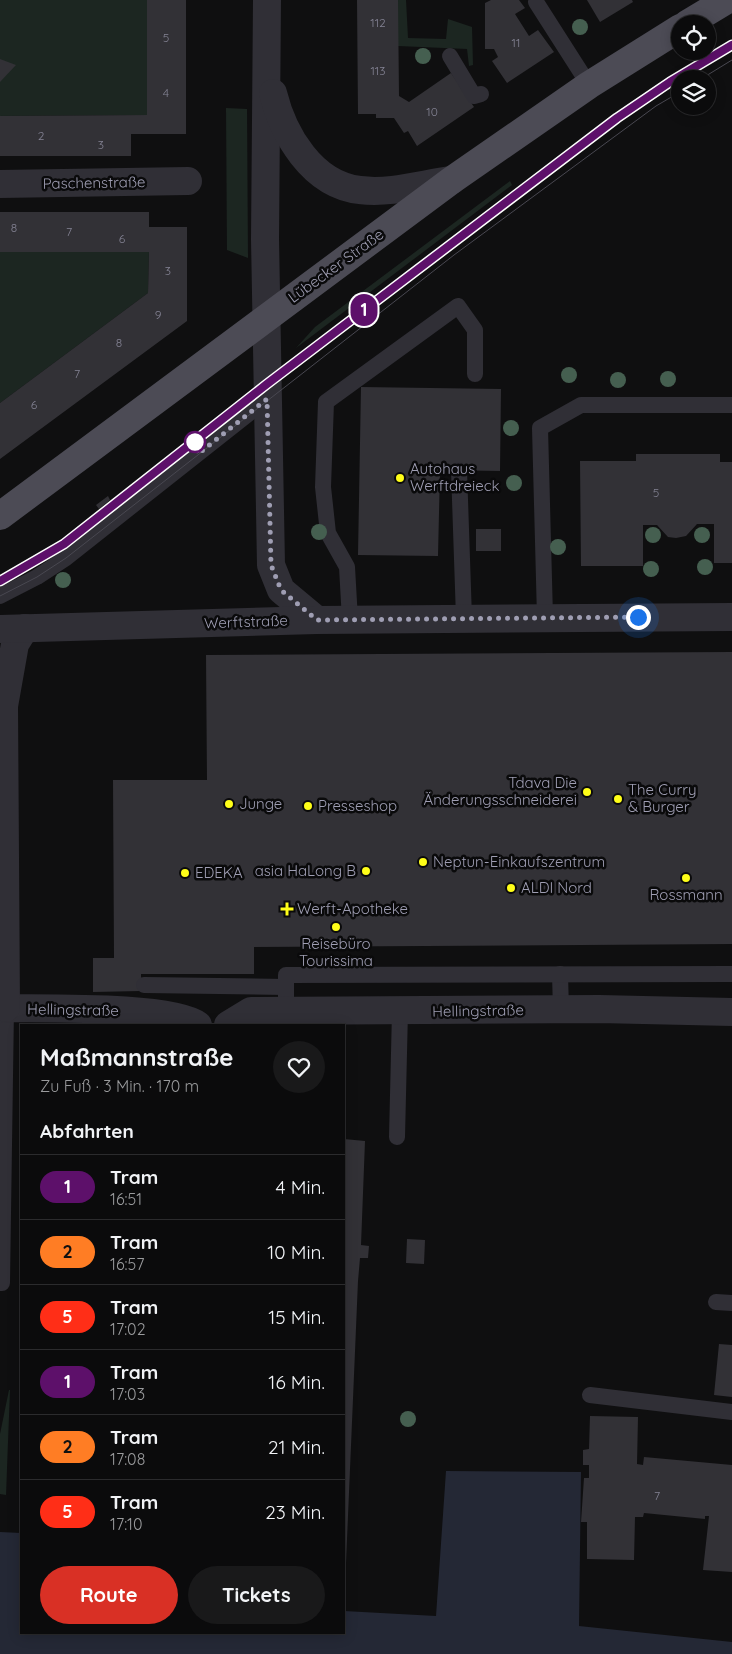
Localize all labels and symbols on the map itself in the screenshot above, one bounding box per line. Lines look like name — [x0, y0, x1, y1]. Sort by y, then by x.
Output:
house number: 112 — [370, 15, 386, 30]
house number: 5 — [163, 30, 169, 45]
house number: 11 — [512, 35, 520, 50]
house number: 113 — [370, 63, 386, 78]
house number: 4 — [163, 85, 169, 100]
house number: 10 — [426, 104, 438, 119]
house number: 2 — [38, 128, 45, 143]
house number: 3 — [98, 137, 104, 152]
street label: Paschenstraße — [42, 172, 146, 193]
house number: 8 — [11, 220, 17, 235]
house number: 7 — [66, 224, 72, 239]
street label: Lübecker Straße — [284, 225, 387, 307]
house number: 6 — [119, 231, 126, 246]
house number: 3 — [165, 263, 171, 278]
line badge: 1 — [348, 294, 380, 326]
house number: 9 — [155, 307, 162, 322]
house number: 8 — [116, 335, 122, 350]
house number: 7 — [74, 366, 80, 381]
house number: 6 — [31, 397, 38, 412]
unlabelled marker — [184, 431, 206, 453]
place label: Autohaus Werftdreieck — [410, 459, 499, 495]
marker: Autohaus Werftdreieck — [394, 472, 406, 484]
house number: 5 — [653, 485, 659, 500]
your location — [626, 605, 651, 630]
street label: Werftstraße — [204, 611, 288, 632]
place label: Tdava Die Änderungsschneiderei — [423, 773, 577, 809]
place label: The Curry & Burger — [628, 780, 697, 816]
marker: Tdava Die Änderungsschneiderei — [581, 786, 593, 798]
marker: The Curry & Burger — [612, 793, 624, 805]
place label: Junge — [239, 794, 282, 813]
place label: Presseshop — [318, 796, 397, 815]
marker: Junge — [223, 798, 235, 810]
marker: Presseshop — [302, 800, 314, 812]
place label: Neptun-Einkaufszentrum — [433, 852, 605, 871]
marker: Neptun-Einkaufszentrum — [417, 856, 429, 868]
place label: asia HaLong B — [255, 861, 356, 880]
place label: EDEKA — [195, 863, 243, 882]
marker: asia HaLong B — [360, 865, 372, 877]
marker: EDEKA — [179, 867, 191, 879]
marker: Rossmann — [680, 872, 692, 884]
place label: ALDI Nord — [521, 878, 592, 897]
marker: ALDI Nord — [505, 882, 517, 894]
place label: Rossmann — [649, 885, 723, 904]
place label: Werft-Apotheke — [297, 899, 408, 918]
marker: Werft-Apotheke — [281, 903, 293, 915]
marker: Reisebüro Tourissima — [330, 921, 342, 933]
place label: Reisebüro Tourissima — [299, 934, 373, 970]
street label: Hellingstraße — [27, 999, 119, 1020]
street label: Hellingstraße — [432, 1000, 524, 1021]
house number: 7 — [654, 1488, 660, 1503]

